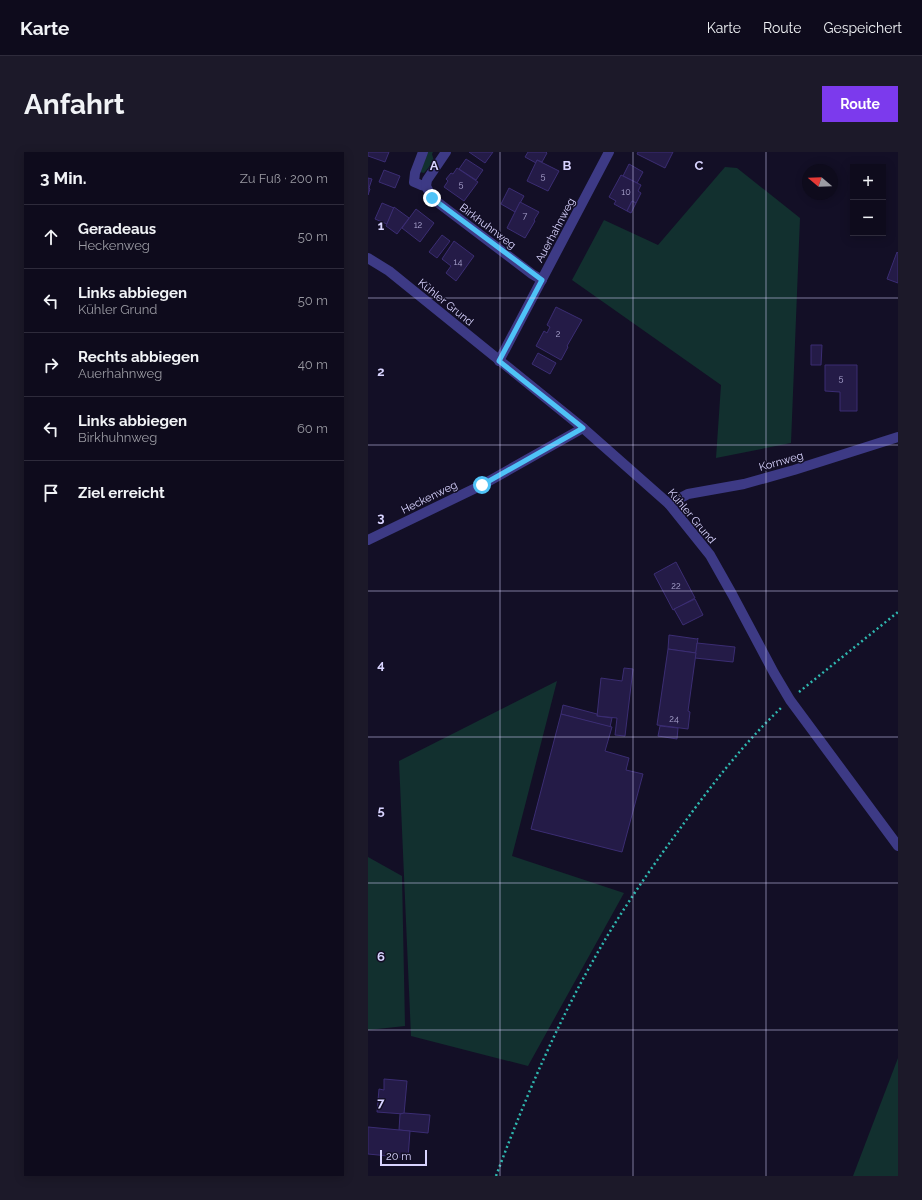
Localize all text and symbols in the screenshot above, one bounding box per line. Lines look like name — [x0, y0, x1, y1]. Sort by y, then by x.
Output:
text: Karte — [20, 17, 69, 39]
text: Karte — [707, 20, 741, 36]
text: Route — [763, 20, 801, 36]
text: Gespeichert — [823, 20, 902, 36]
button: Route — [822, 86, 898, 122]
text: Anfahrt — [24, 88, 125, 121]
text: A — [430, 158, 439, 173]
text: B — [563, 158, 572, 173]
text: C — [695, 158, 704, 173]
north arrow — [802, 164, 838, 200]
map controls — [850, 164, 886, 236]
button: + — [850, 164, 886, 200]
text: 3 Min. — [40, 168, 87, 188]
text: Zu Fuß · 200 m — [240, 171, 328, 186]
house number: 5 — [541, 171, 546, 181]
house number: 5 — [459, 179, 464, 189]
house number: 10 — [621, 187, 631, 197]
route end — [423, 189, 441, 207]
street label: Auerhahnweg — [533, 196, 578, 265]
button: − — [850, 200, 886, 236]
street label: Birkhuhnweg — [457, 201, 518, 252]
house number: 7 — [523, 211, 528, 221]
text: 1 — [378, 218, 385, 233]
text: Geradeaus — [78, 220, 156, 238]
house number: 12 — [414, 220, 423, 230]
icon: ahead — [40, 226, 62, 248]
text: 50 m — [298, 229, 328, 244]
text: Heckenweg — [78, 238, 150, 253]
house number: 14 — [454, 257, 462, 267]
street label: Kühler Grund — [415, 276, 476, 329]
text: Links abbiegen — [78, 284, 187, 302]
icon: left — [40, 290, 62, 312]
text: 50 m — [298, 293, 328, 308]
text: Kühler Grund — [78, 302, 157, 317]
house number: 2 — [556, 329, 561, 339]
text: Rechts abbiegen — [78, 348, 199, 366]
icon: right — [40, 354, 62, 376]
text: 40 m — [298, 357, 328, 372]
text: 2 — [377, 364, 385, 379]
text: Auerhahnweg — [78, 366, 162, 381]
house number: 5 — [839, 373, 844, 383]
text: Links abbiegen — [78, 412, 187, 430]
icon: left — [40, 418, 62, 440]
text: 60 m — [297, 421, 328, 436]
text: Birkhuhnweg — [78, 430, 157, 445]
street label: Kornweg — [758, 449, 805, 474]
route start — [473, 476, 491, 494]
street label: Heckenweg — [399, 478, 459, 517]
icon: arrive — [40, 482, 62, 504]
text: Ziel erreicht — [78, 484, 165, 502]
street label: Kühler Grund — [665, 486, 718, 546]
text: 3 — [377, 510, 385, 525]
house number: 22 — [671, 581, 681, 591]
text: 4 — [377, 657, 385, 672]
house number: 24 — [669, 714, 679, 724]
text: 5 — [377, 803, 385, 818]
text: 6 — [377, 949, 385, 964]
text: 7 — [377, 1095, 385, 1110]
scale bar — [380, 1148, 427, 1167]
text: 20 m — [386, 1150, 411, 1163]

